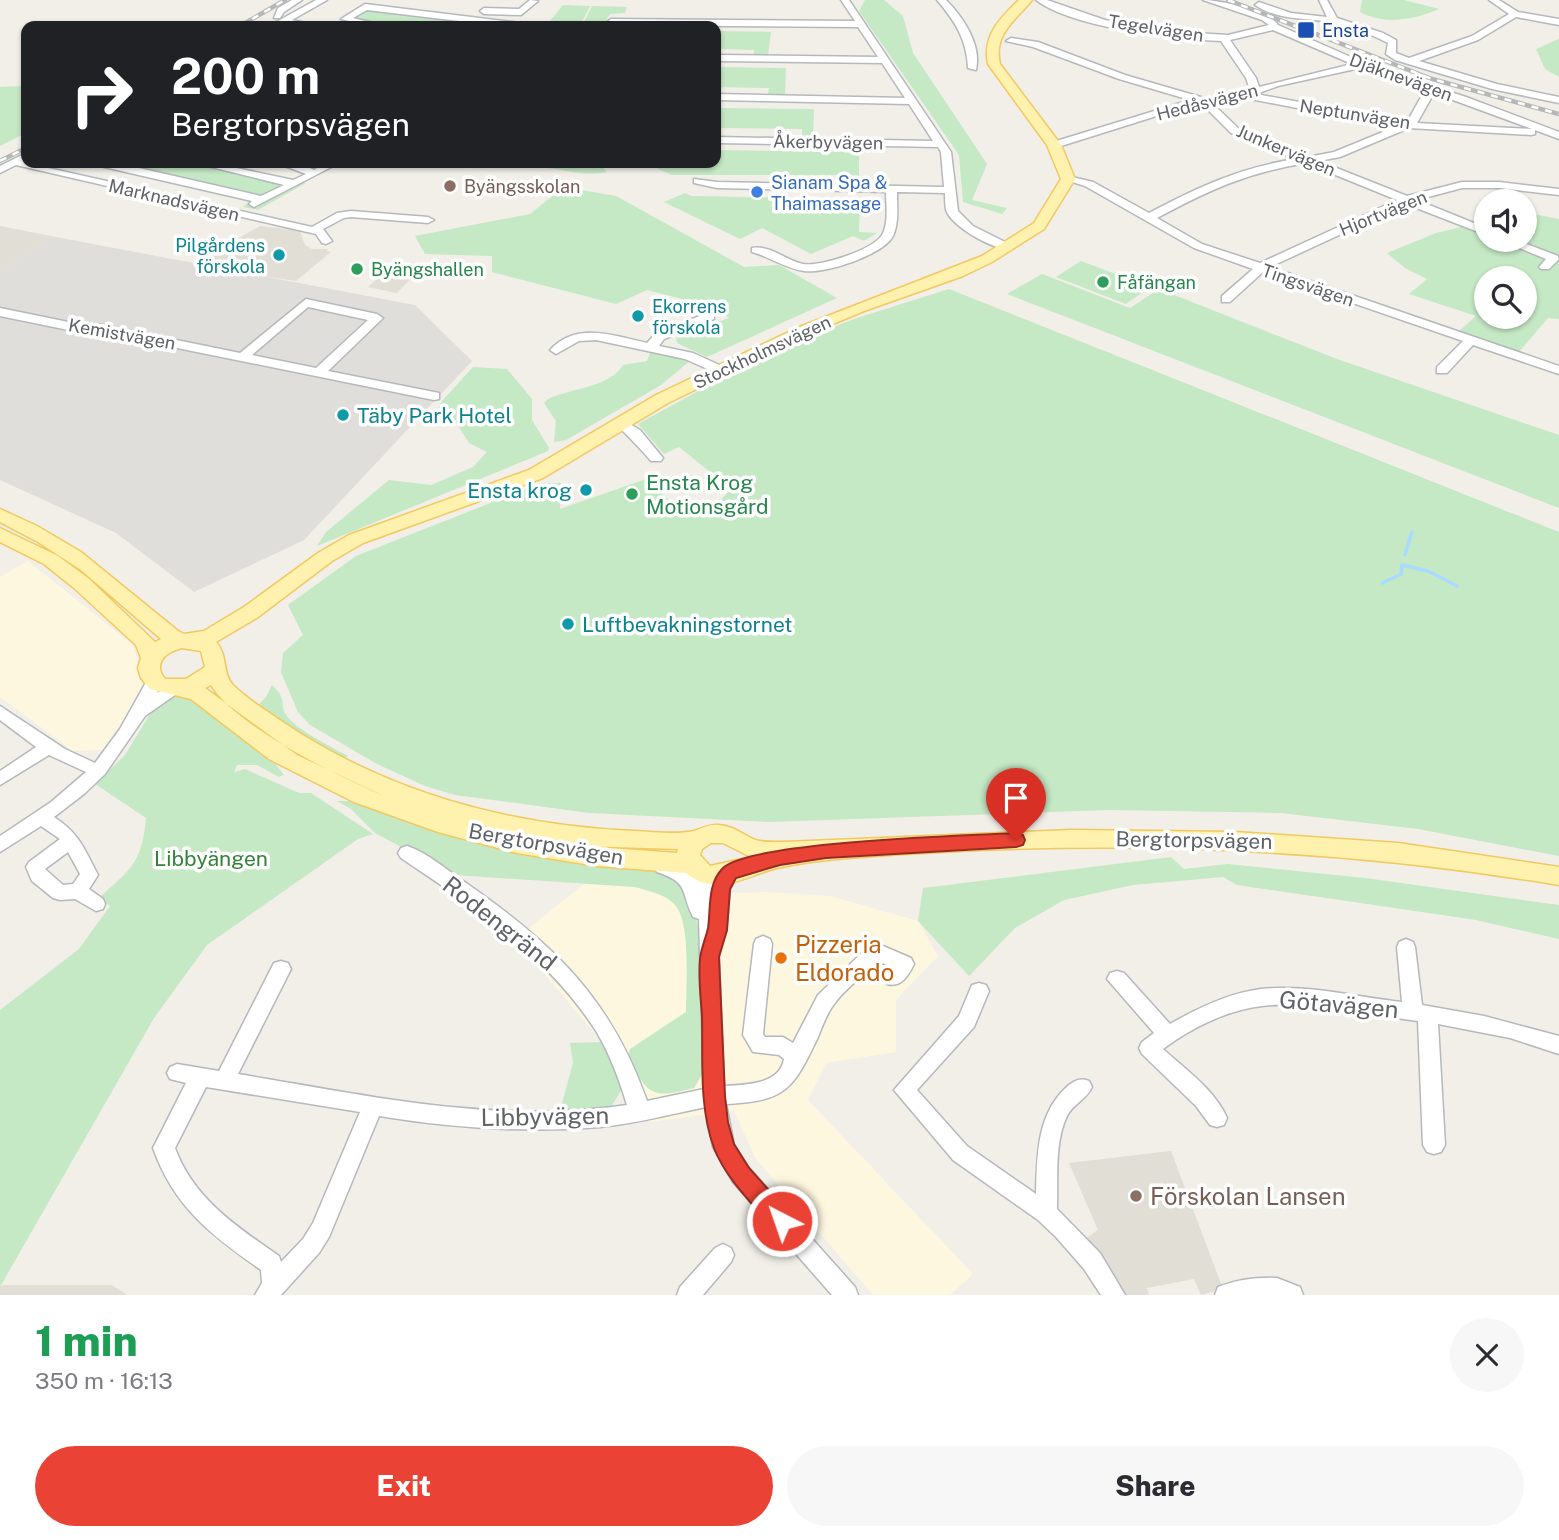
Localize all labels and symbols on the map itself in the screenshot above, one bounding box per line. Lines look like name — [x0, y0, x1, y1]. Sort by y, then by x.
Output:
street label: Tegelvägen — [1107, 10, 1205, 46]
marker: Ensta — [1296, 20, 1316, 40]
place label: Ensta — [1322, 20, 1369, 41]
street label: Djäknevägen — [1347, 49, 1455, 105]
street label: Hedåsvägen — [1154, 79, 1260, 125]
street label: Neptunvägen — [1298, 95, 1412, 133]
street label: Junkervägen — [1233, 120, 1339, 180]
street label: Åkerbyvägen — [773, 129, 883, 153]
place label: Sianam Spa & Thaimassage — [771, 172, 887, 214]
street label: Marknadsvägen — [107, 175, 241, 225]
place label: Byängsskolan — [464, 176, 580, 197]
marker: Byängsskolan — [442, 178, 458, 194]
marker: Sianam Spa & Thaimassage — [749, 184, 765, 200]
street label: Hjortvägen — [1336, 186, 1430, 240]
place label: Pilgårdens förskola — [175, 235, 265, 277]
marker: Pilgårdens förskola — [271, 247, 287, 263]
place label: Byängshallen — [371, 259, 484, 280]
street label: Tingsvägen — [1259, 259, 1357, 311]
marker: Byängshallen — [349, 261, 365, 277]
place label: Fåfängan — [1117, 272, 1196, 293]
marker: Fåfängan — [1095, 274, 1111, 290]
place label: Ekorrens förskola — [652, 296, 726, 338]
marker: Ekorrens förskola — [630, 308, 646, 324]
street label: Stockholmsvägen — [690, 311, 834, 393]
street label: Kemistvägen — [67, 314, 177, 354]
place label: Täby Park Hotel — [357, 403, 512, 428]
marker: Täby Park Hotel — [335, 407, 351, 423]
place label: Ensta Krog Motionsgård — [646, 470, 769, 519]
place label: Ensta krog — [467, 478, 572, 503]
marker: Ensta krog — [578, 482, 594, 498]
marker: Ensta Krog Motionsgård — [624, 486, 640, 502]
place label: Luftbevakningstornet — [582, 612, 792, 637]
marker: Luftbevakningstornet — [560, 616, 576, 632]
pin — [986, 768, 1046, 840]
street label: Bergtorpsvägen — [467, 818, 625, 870]
street label: Bergtorpsvägen — [1115, 826, 1273, 854]
park label: Libbyängen — [154, 846, 268, 871]
street label: Rodengränd — [438, 870, 562, 976]
place label: Pizzeria Eldorado — [795, 930, 894, 986]
marker: Pizzeria Eldorado — [773, 950, 789, 966]
street label: Götavägen — [1278, 985, 1400, 1023]
street label: Libbyvägen — [480, 1101, 610, 1131]
place label: Förskolan Lansen — [1150, 1182, 1346, 1210]
position arrow — [745, 1184, 819, 1258]
marker: Förskolan Lansen — [1128, 1188, 1144, 1204]

